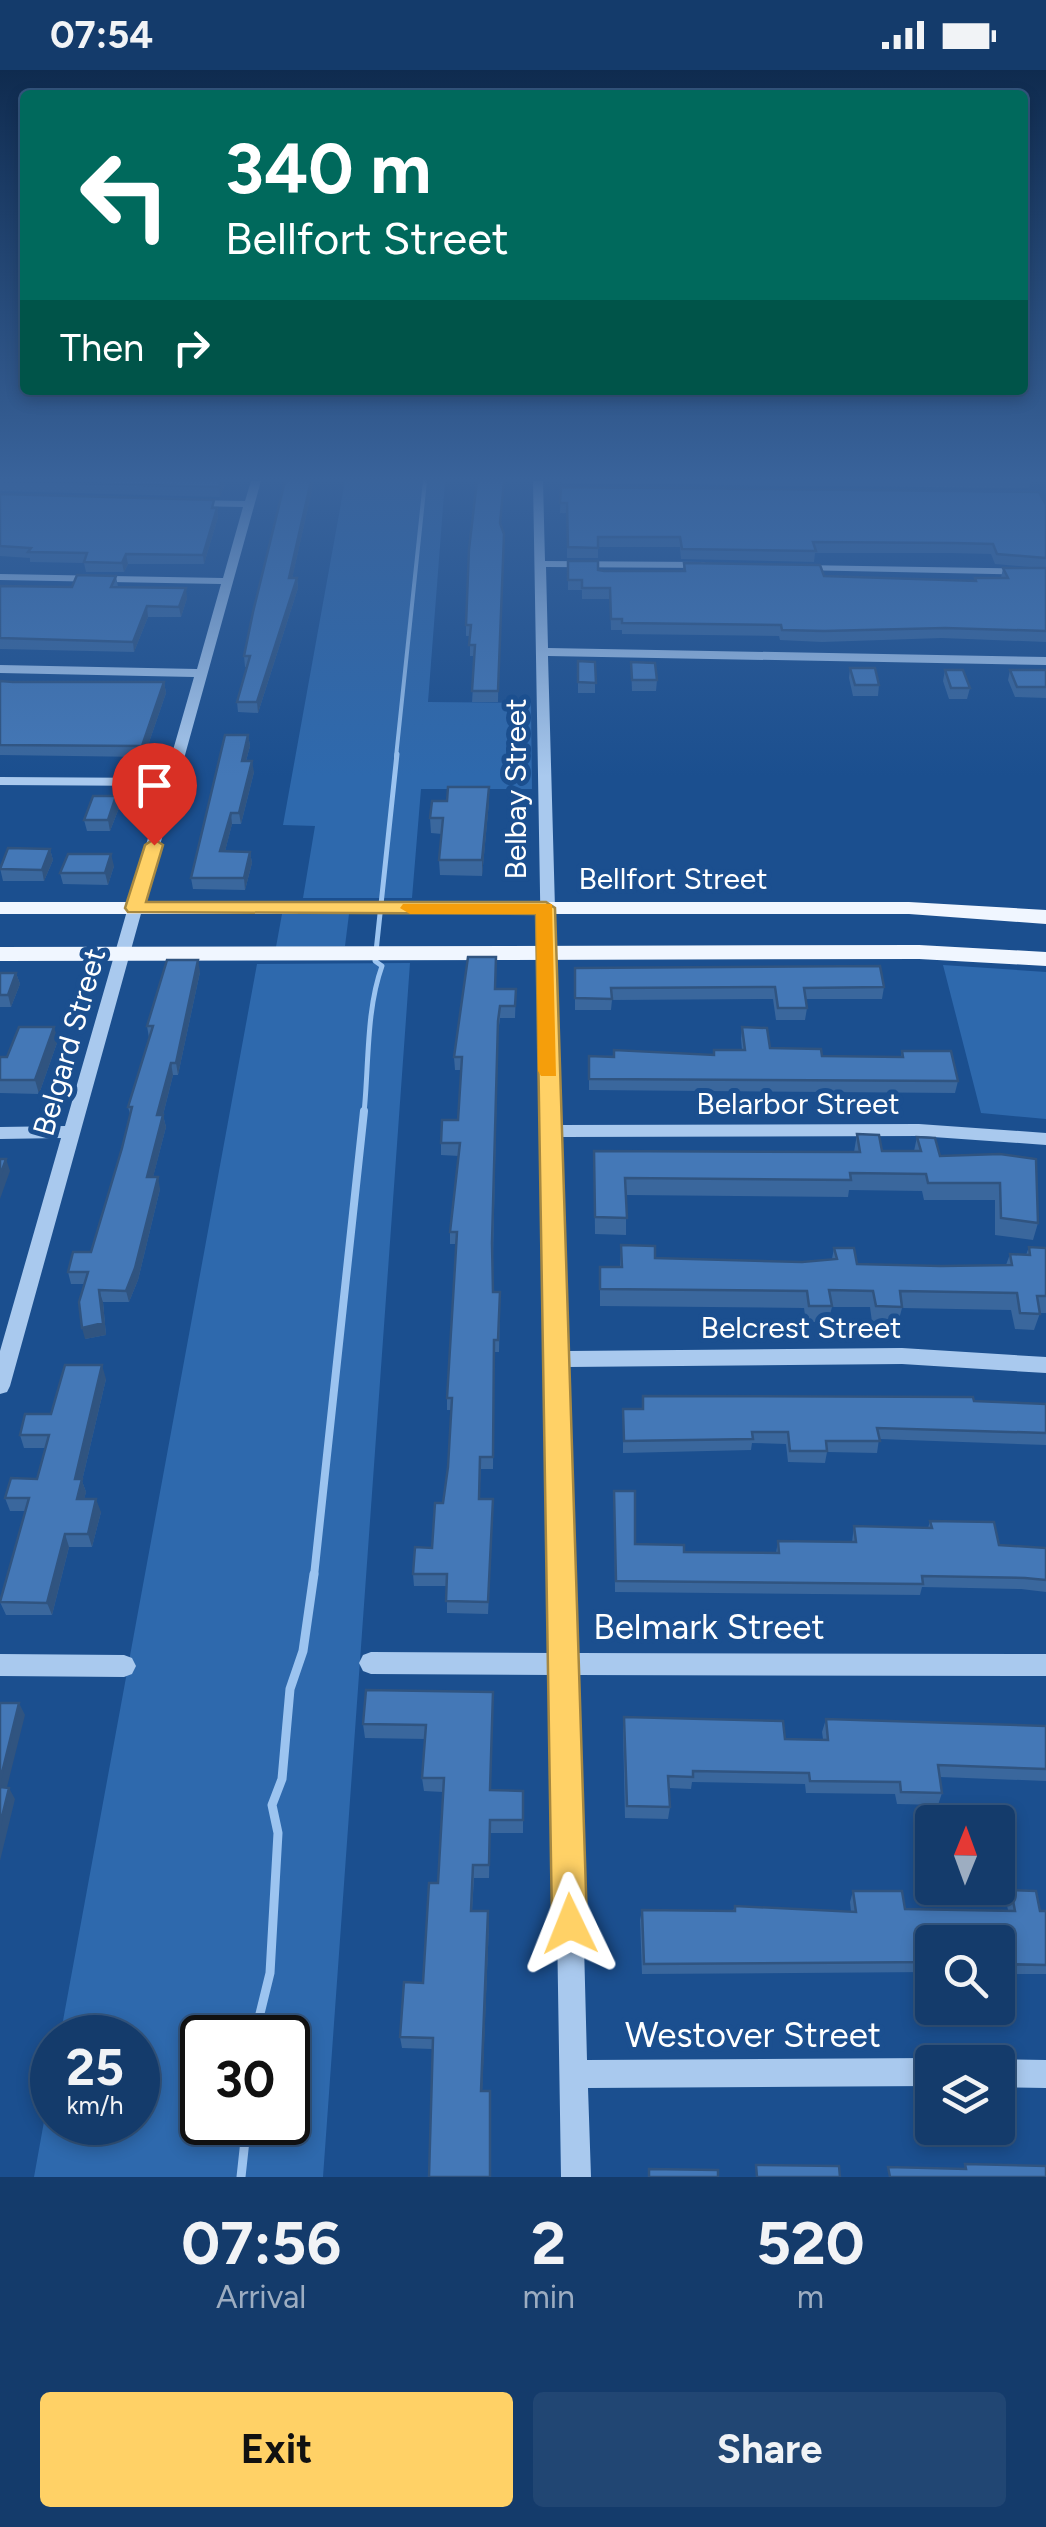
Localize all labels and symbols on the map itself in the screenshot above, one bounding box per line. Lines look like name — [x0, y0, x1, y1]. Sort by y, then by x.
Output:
street label: Belbay Street — [497, 698, 534, 880]
pin — [112, 743, 197, 846]
street label: Bellfort Street — [578, 860, 768, 897]
street label: Belgard Street — [25, 944, 113, 1140]
street label: Belarbor Street — [696, 1085, 900, 1122]
street label: Belcrest Street — [701, 1309, 901, 1346]
street label: Belmark Street — [593, 1606, 825, 1648]
north arrow — [915, 1805, 1015, 1905]
position arrow — [518, 1872, 622, 1976]
street label: Westover Street — [625, 2014, 881, 2056]
speed limit sign: 30 — [180, 2015, 310, 2145]

